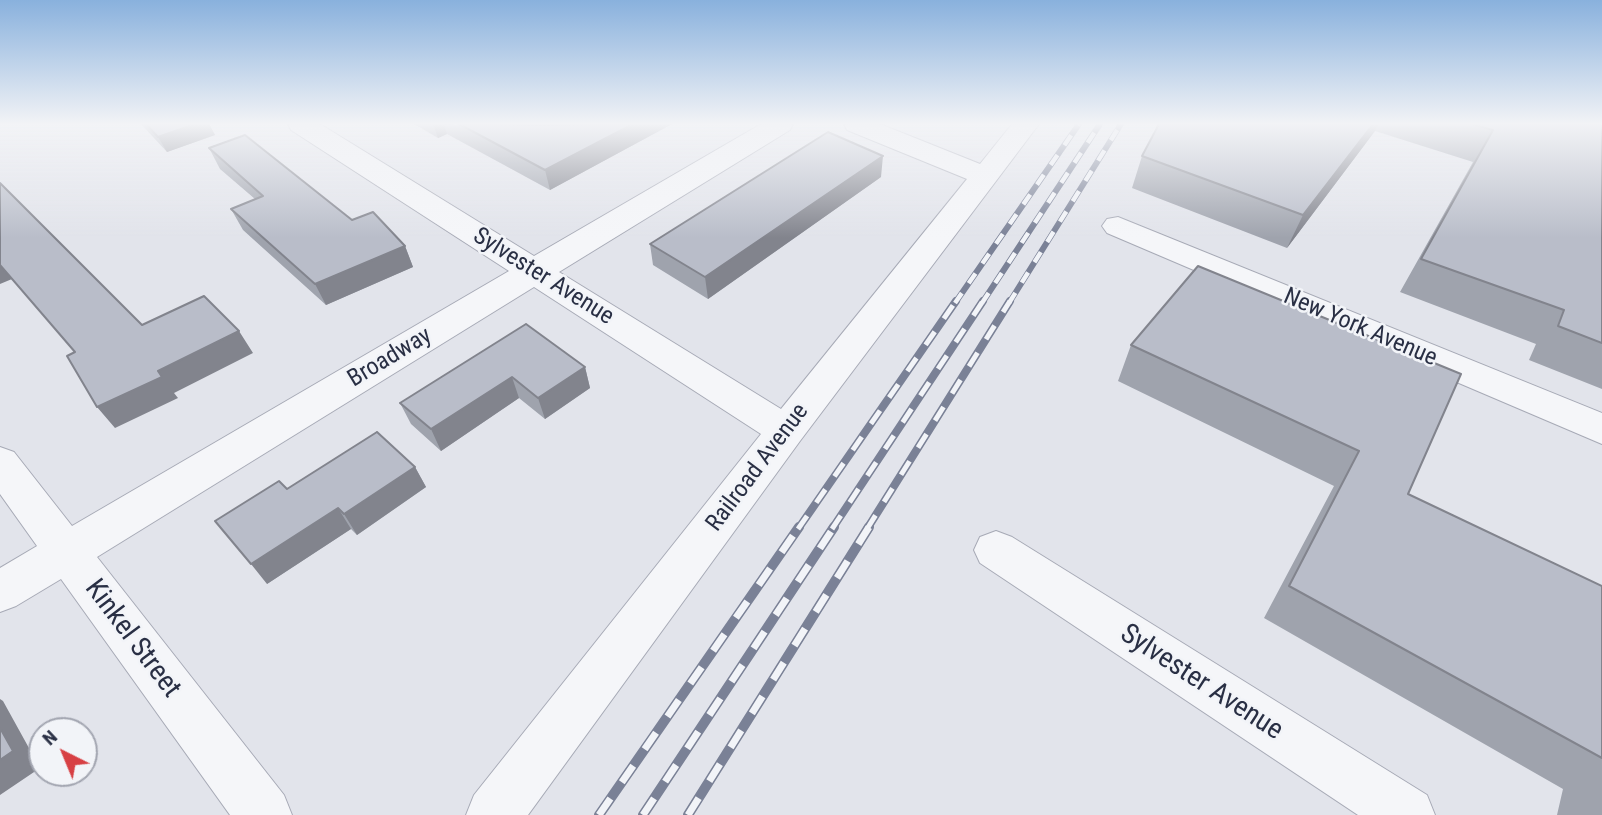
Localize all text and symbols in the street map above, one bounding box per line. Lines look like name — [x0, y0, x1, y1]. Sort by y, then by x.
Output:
street label: Sylvester Avenue — [467, 222, 619, 332]
street label: New York Avenue — [1279, 283, 1441, 373]
street label: Broadway — [343, 322, 437, 394]
street label: Railroad Avenue — [701, 398, 815, 538]
street label: Kinkel Street — [77, 573, 187, 705]
street label: Sylvester Avenue — [1113, 618, 1289, 748]
north arrow — [28, 717, 98, 787]
text: N — [38, 725, 62, 750]

